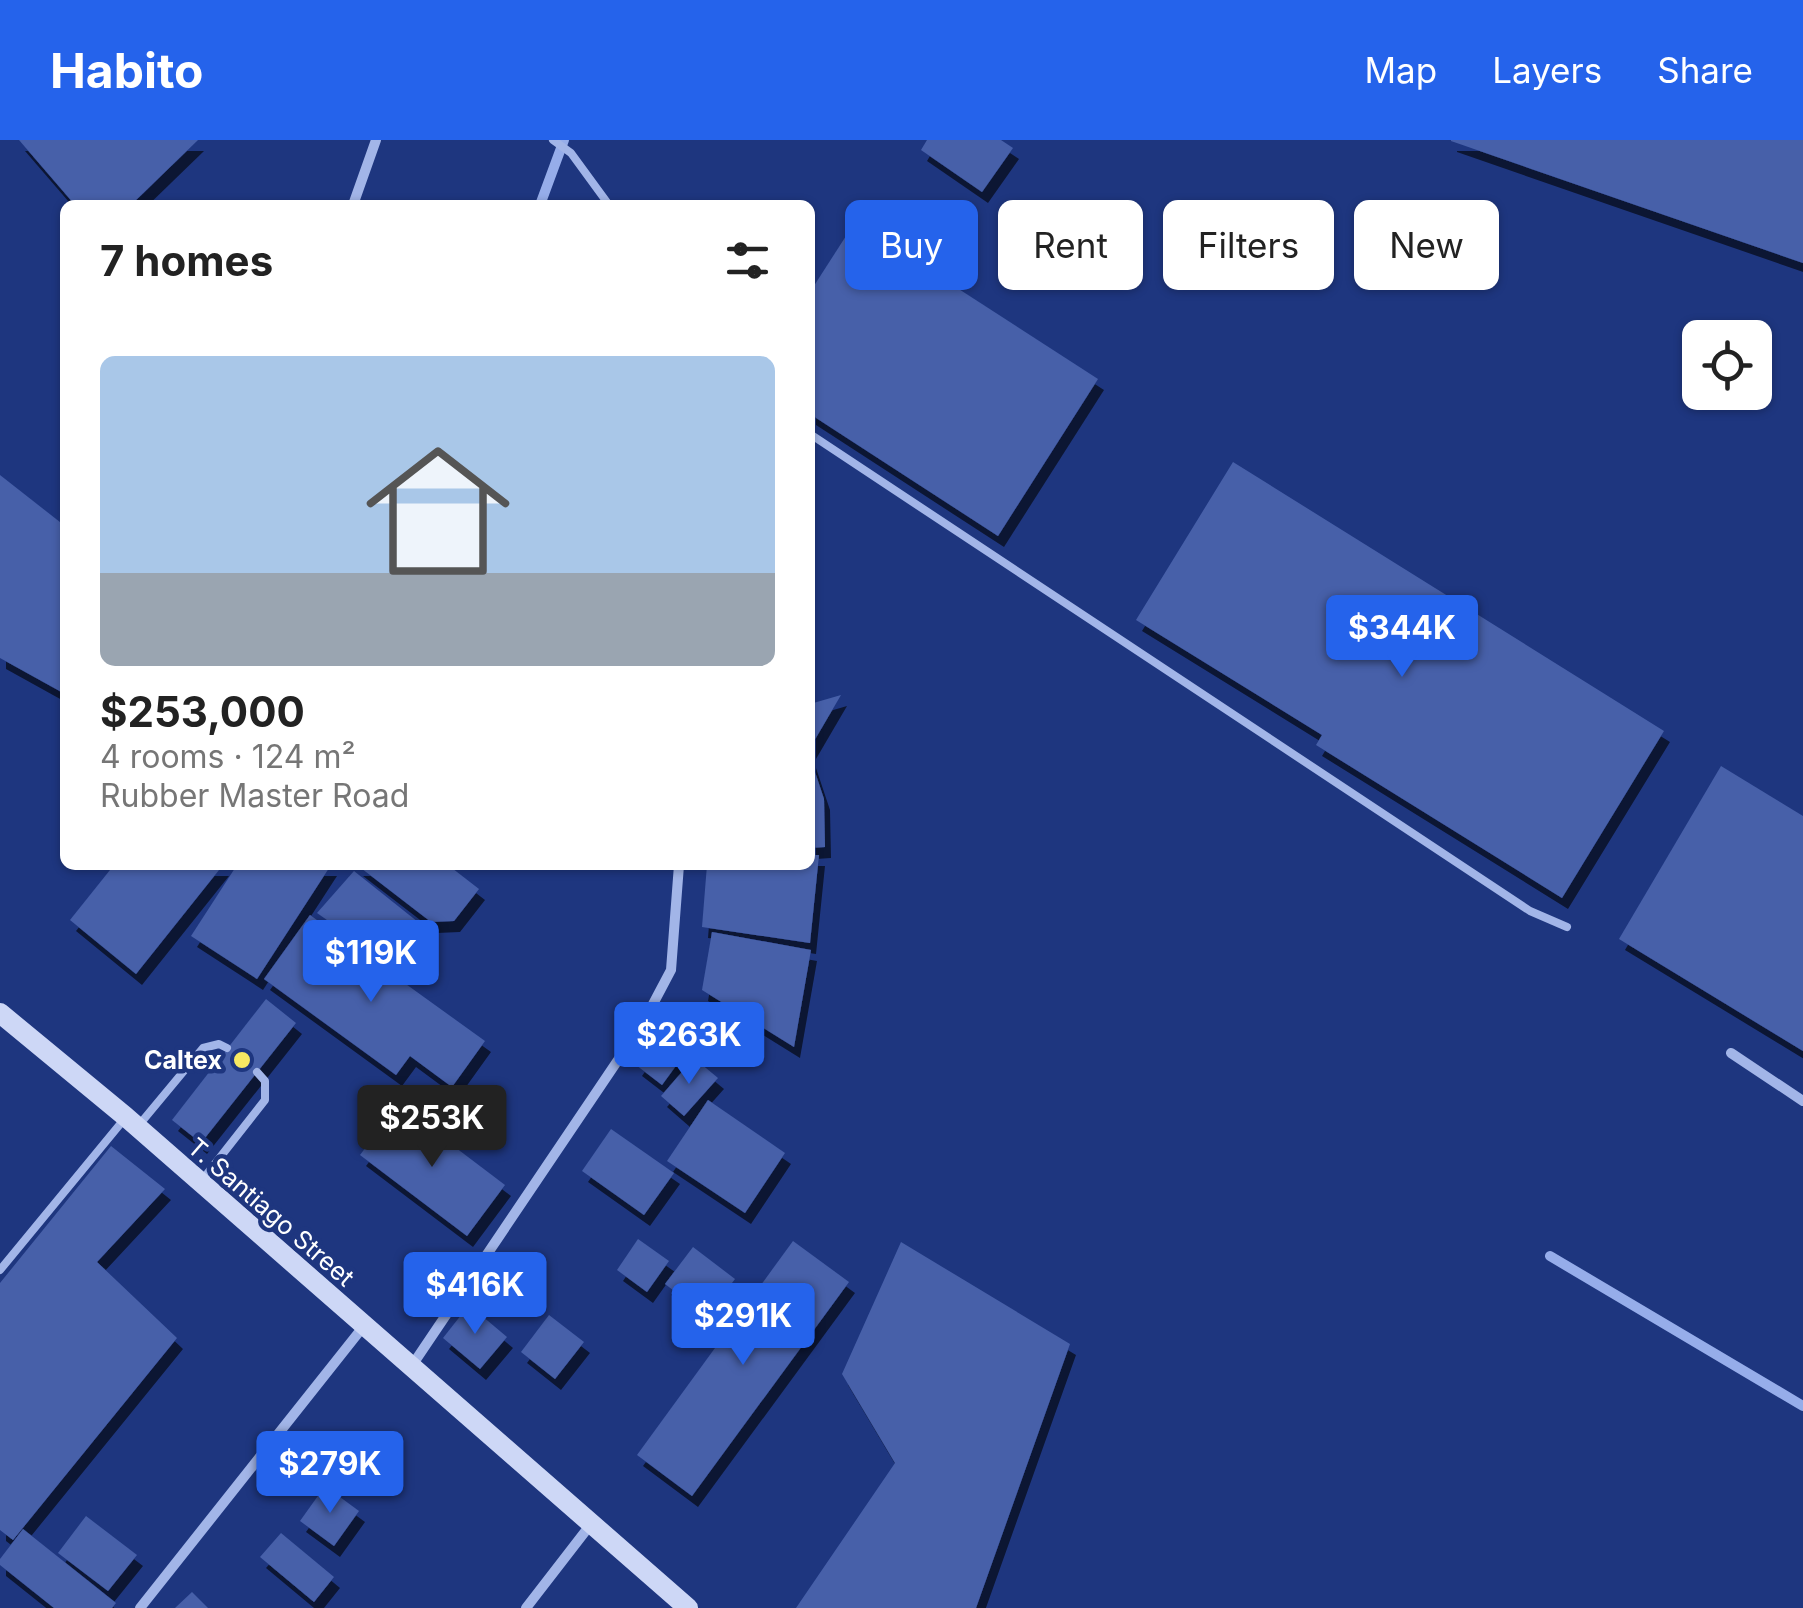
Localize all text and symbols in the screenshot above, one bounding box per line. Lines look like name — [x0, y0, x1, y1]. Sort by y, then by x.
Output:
text: Habito — [50, 41, 204, 100]
text: Map — [1365, 49, 1437, 91]
text: Layers — [1492, 49, 1602, 91]
text: Share — [1657, 49, 1753, 91]
chip: Buy — [845, 200, 978, 290]
chip: Rent — [998, 200, 1143, 290]
chip: Filters — [1163, 200, 1334, 290]
chip: New — [1354, 200, 1499, 290]
icon: filters — [720, 233, 775, 288]
text: 7 homes — [100, 235, 273, 286]
map controls — [1682, 320, 1772, 410]
button: locate — [1682, 320, 1772, 410]
icon: home — [348, 421, 528, 601]
pin: $344K — [1332, 595, 1472, 680]
text: $344K — [1348, 608, 1456, 647]
text: $253,000 — [100, 686, 305, 737]
text: 4 rooms · 124 m² — [100, 737, 356, 776]
text: Rubber Master Road — [100, 776, 409, 815]
pin: $119K — [301, 920, 441, 1005]
text: $119K — [325, 933, 417, 972]
pin: $263K — [619, 1002, 759, 1087]
text: $263K — [636, 1015, 742, 1054]
place label: Caltex — [144, 1045, 222, 1075]
marker: Caltex — [231, 1049, 253, 1071]
pin: $253K — [362, 1085, 502, 1170]
text: $253K — [379, 1098, 485, 1137]
street label: T. Santiago Street — [182, 1132, 360, 1292]
pin: $416K — [405, 1252, 545, 1337]
text: $416K — [426, 1265, 524, 1304]
pin: $291K — [673, 1283, 813, 1368]
text: $291K — [694, 1296, 792, 1335]
pin: $279K — [260, 1431, 400, 1516]
text: $279K — [278, 1444, 382, 1483]

